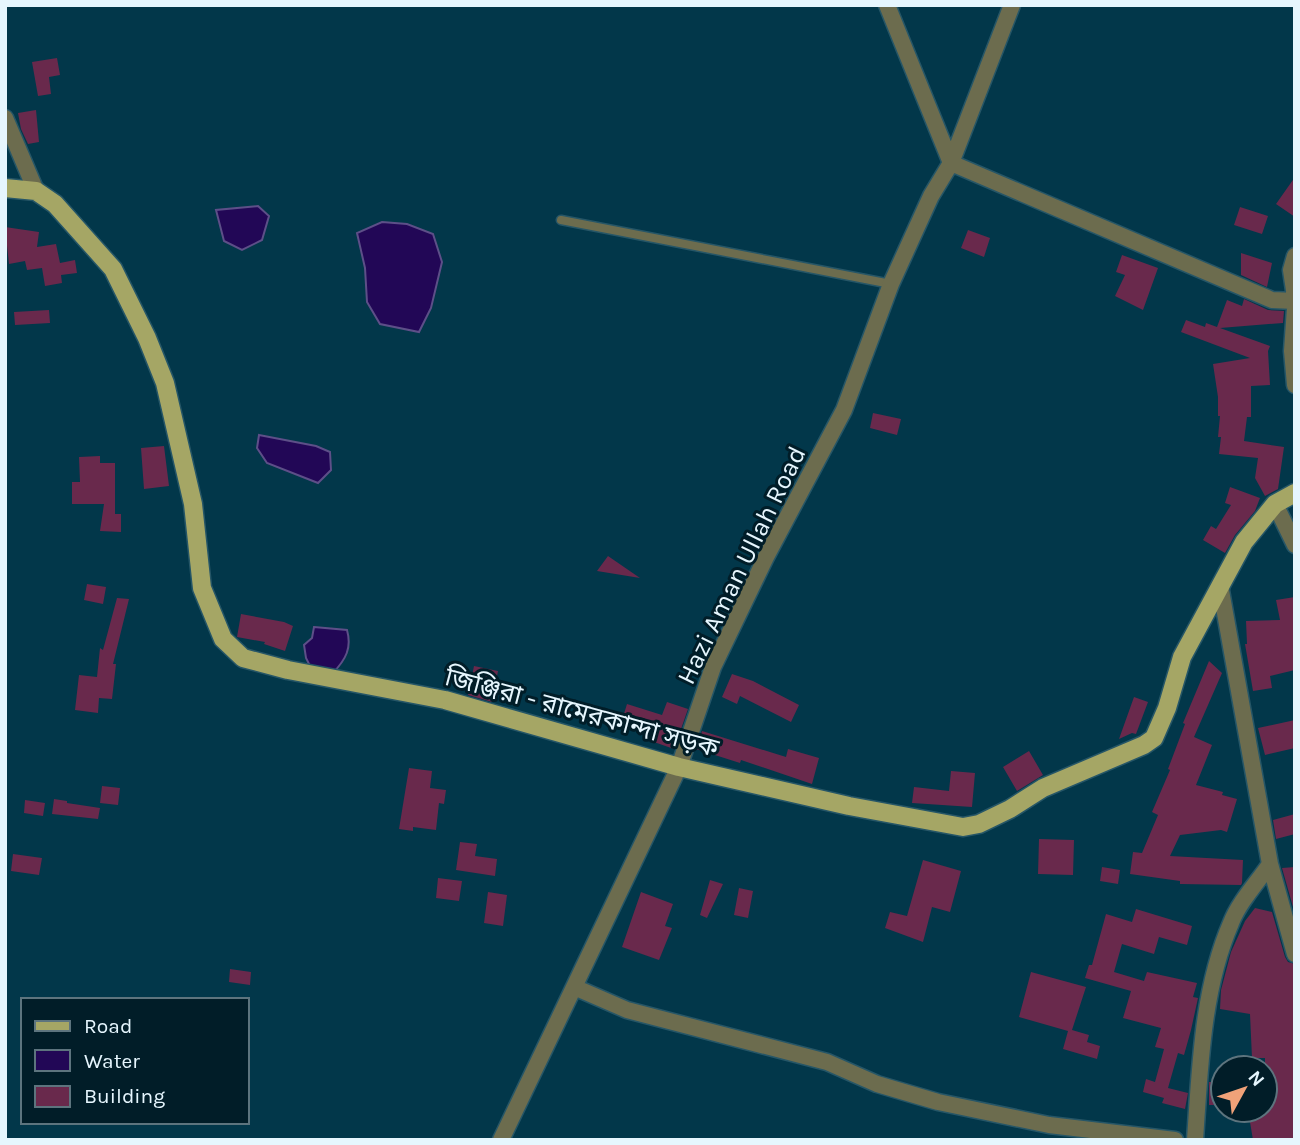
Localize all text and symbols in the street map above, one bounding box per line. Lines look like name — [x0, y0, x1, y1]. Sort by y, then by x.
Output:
street label: Hazi Aman Ullah Road — [670, 441, 813, 689]
street label: জিঞ্জিরা - রামেরকান্দা সড়ক — [441, 661, 723, 764]
legend — [21, 998, 248, 1124]
text: Road — [84, 1014, 132, 1038]
text: Water — [84, 1049, 140, 1073]
north arrow — [1209, 1054, 1279, 1124]
text: N — [1243, 1066, 1269, 1091]
text: Building — [84, 1084, 165, 1108]

